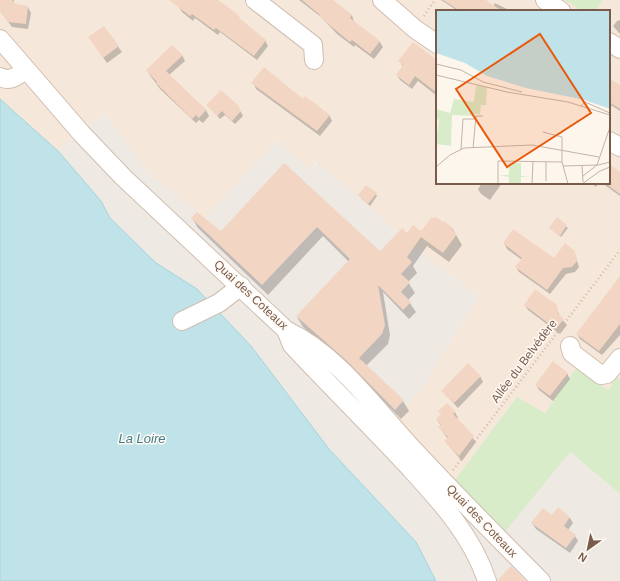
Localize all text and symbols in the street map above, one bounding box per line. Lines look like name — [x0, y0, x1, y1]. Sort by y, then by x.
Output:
inset map — [436, 10, 610, 184]
street label: Quai des Coteaux — [211, 257, 291, 333]
street label: Allée du Belvédère — [488, 316, 560, 405]
water label: La Loire — [119, 431, 165, 446]
street label: Quai des Coteaux — [444, 482, 520, 560]
north arrow — [568, 529, 608, 569]
text: N — [576, 550, 589, 565]

